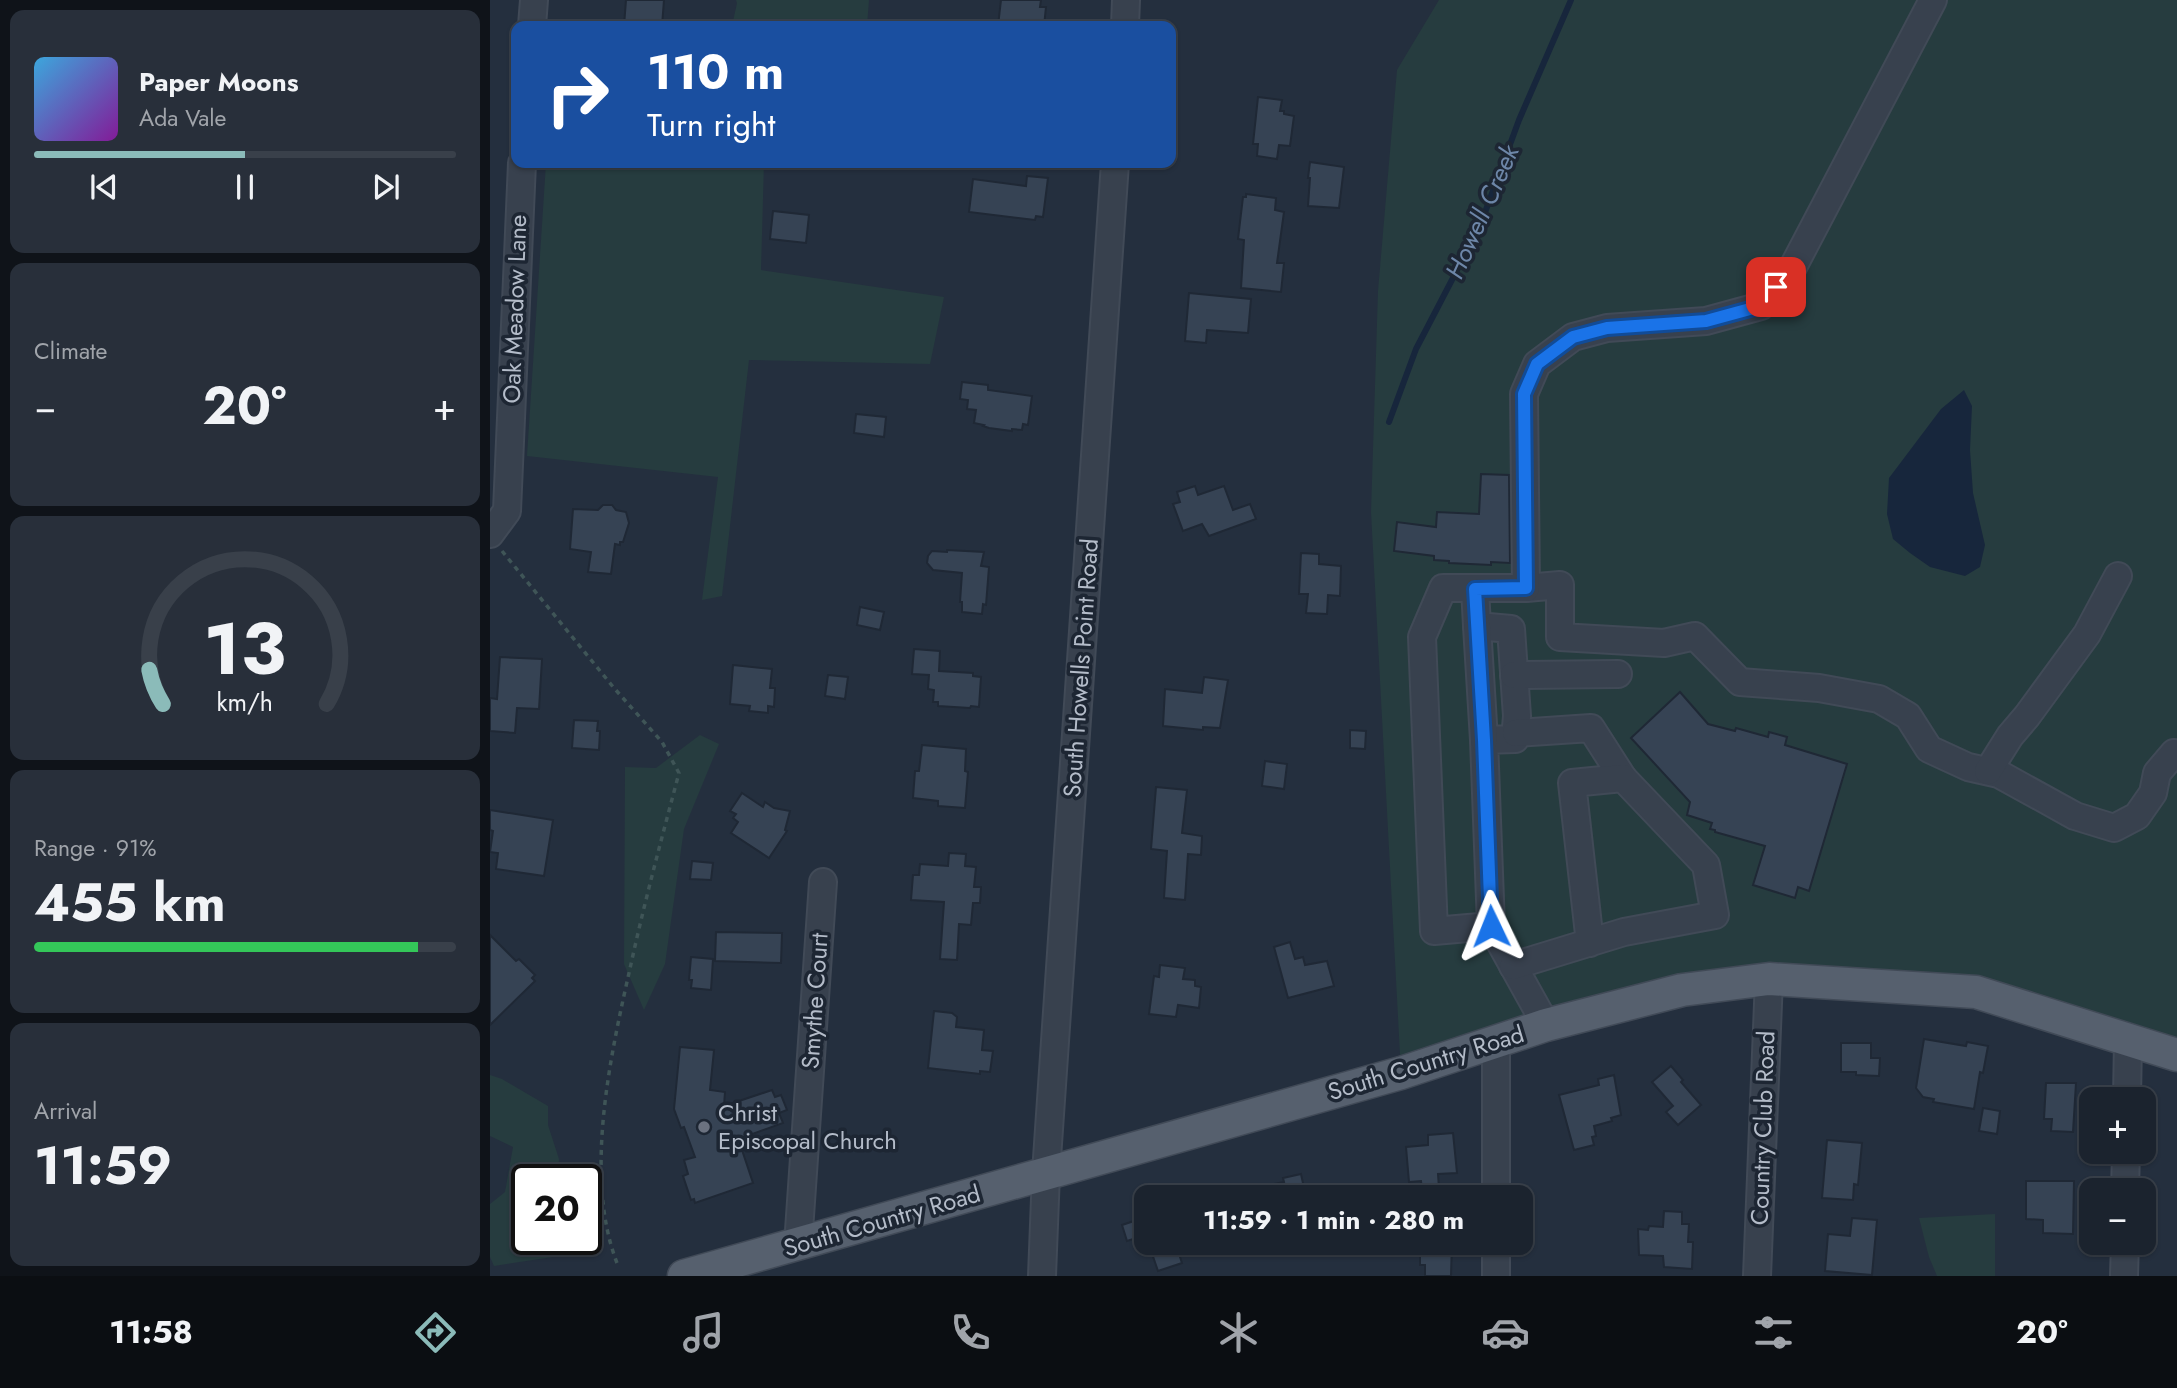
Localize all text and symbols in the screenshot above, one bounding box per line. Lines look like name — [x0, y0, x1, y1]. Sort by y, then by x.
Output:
text: 110 m — [647, 37, 784, 107]
icon: right — [532, 49, 623, 140]
text: Paper Moons — [139, 63, 299, 101]
text: Ada Vale — [139, 101, 226, 135]
text: Turn right — [647, 102, 776, 148]
water label: Howell Creek — [1436, 137, 1529, 285]
icon: previous — [85, 168, 123, 206]
icon: pause — [226, 168, 264, 206]
icon: next — [367, 168, 405, 206]
street label: Oak Meadow Lane — [494, 214, 535, 404]
pin — [1746, 257, 1806, 317]
icon: arrive — [1757, 268, 1795, 306]
text: Climate — [34, 334, 107, 368]
text: 20° — [203, 368, 287, 444]
text: − — [34, 379, 56, 434]
text: + — [433, 379, 456, 434]
street label: South Howells Point Road — [1054, 537, 1107, 799]
text: 13 — [204, 596, 286, 701]
text: km/h — [217, 684, 273, 720]
text: Range · 91% — [34, 831, 157, 865]
text: 455 km — [34, 865, 226, 941]
position arrow — [1454, 889, 1528, 963]
street label: Smythe Court — [792, 931, 837, 1070]
street label: South Country Road — [1323, 1016, 1528, 1109]
street label: Country Club Road — [1742, 1030, 1783, 1226]
map controls — [2079, 1087, 2156, 1255]
button: + — [2079, 1087, 2156, 1164]
text: Arrival — [34, 1094, 97, 1128]
place label: Christ Episcopal Church — [718, 1095, 897, 1158]
marker: Christ Episcopal Church — [696, 1119, 712, 1135]
text: 11:59 — [34, 1128, 172, 1204]
speed limit sign: 20 — [511, 1164, 602, 1255]
street label: South Country Road — [779, 1176, 984, 1265]
button: − — [2079, 1178, 2156, 1255]
text: 11:59 · 1 min · 280 m — [1203, 1201, 1464, 1239]
icon: directions — [411, 1308, 460, 1357]
icon: music — [679, 1308, 728, 1357]
icon: phone — [946, 1308, 995, 1357]
icon: climate — [1214, 1308, 1263, 1357]
icon: car — [1481, 1308, 1530, 1357]
icon: filters — [1749, 1308, 1798, 1357]
text: 11:58 — [109, 1309, 193, 1355]
text: 20° — [2016, 1309, 2068, 1355]

